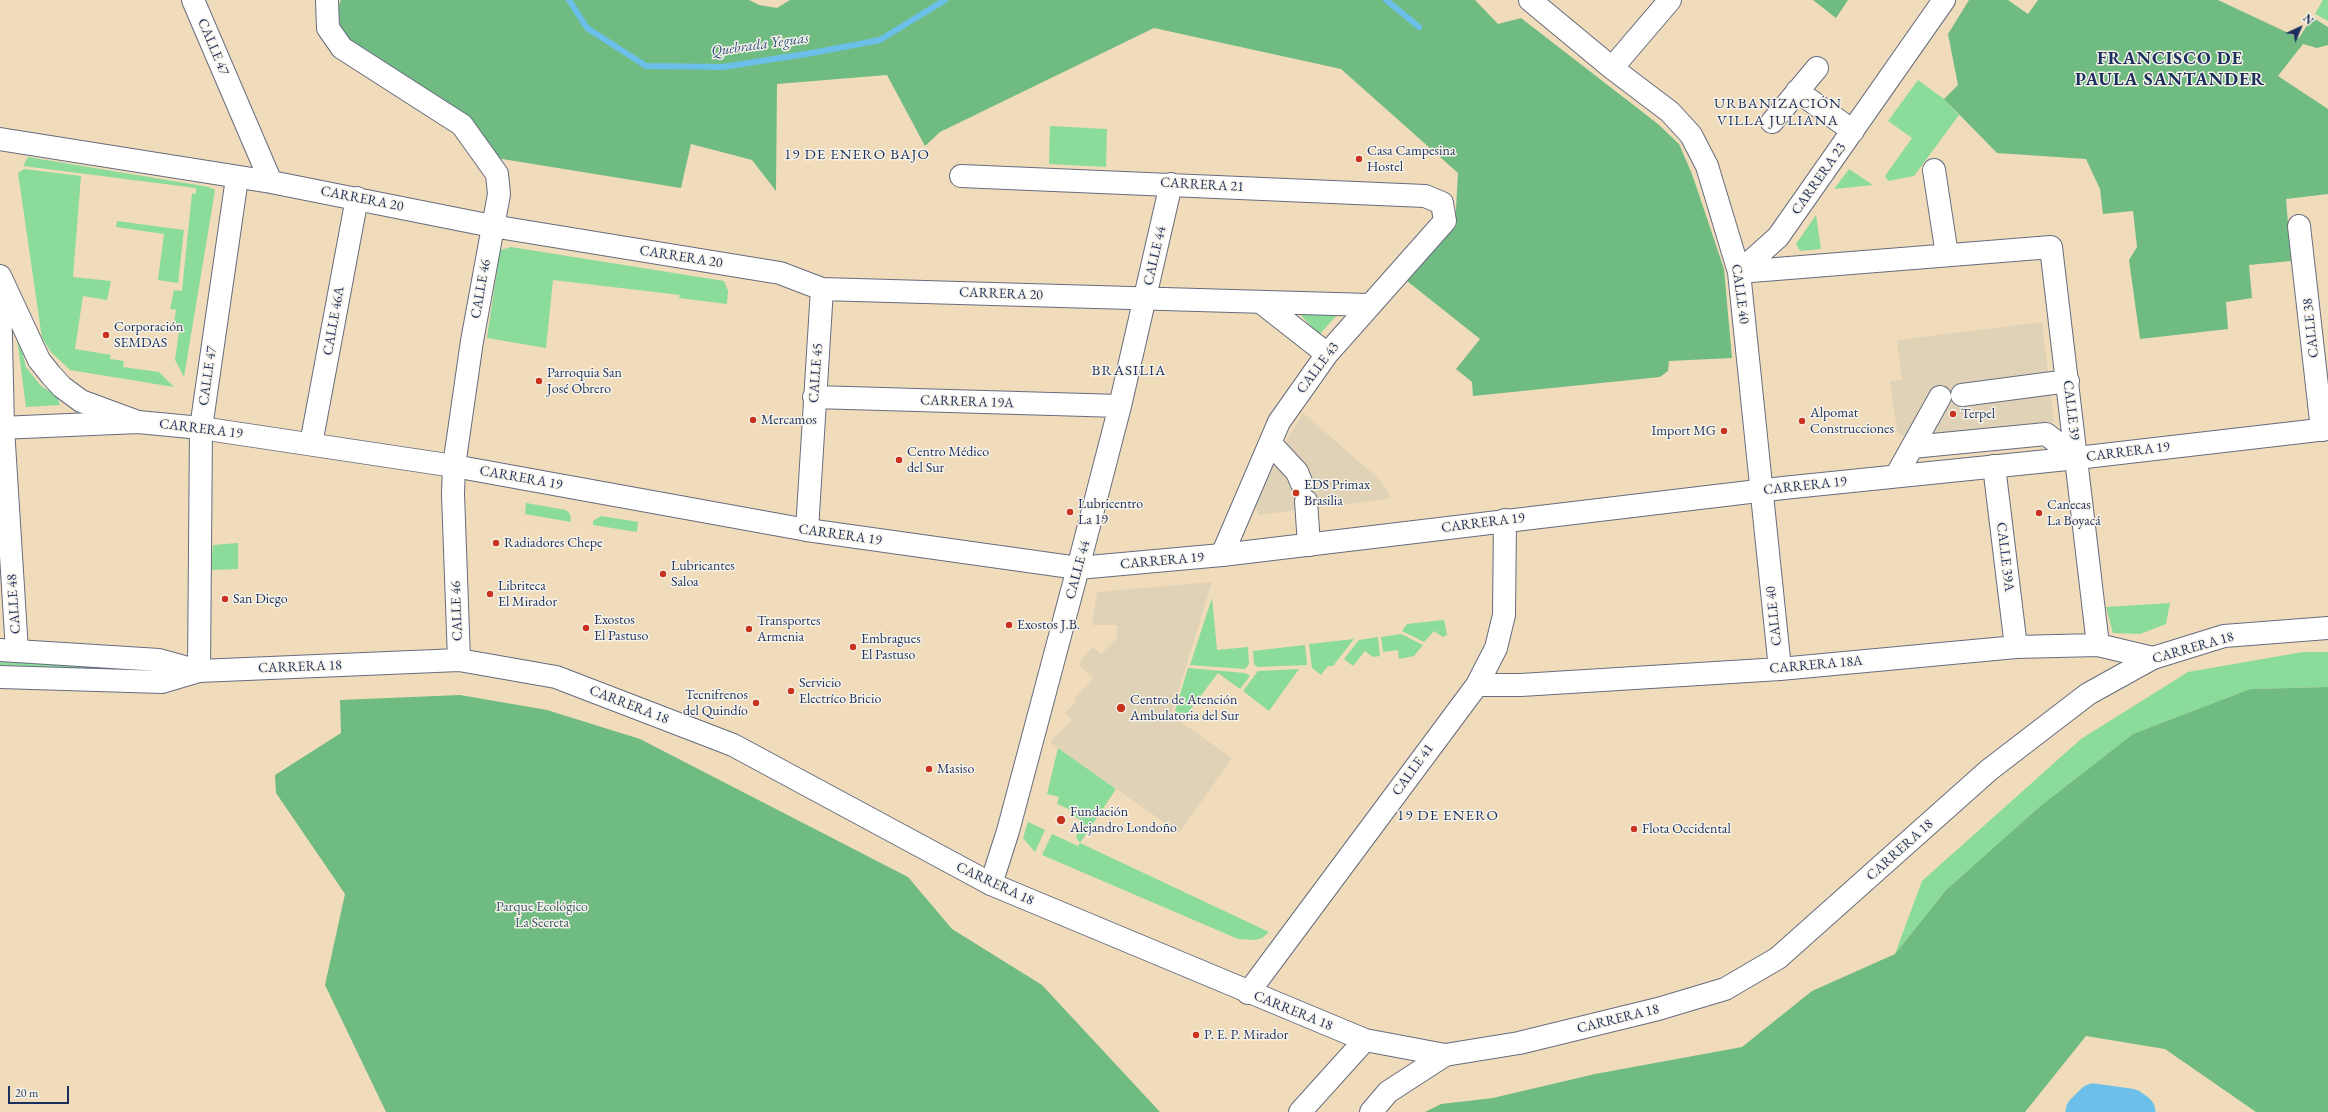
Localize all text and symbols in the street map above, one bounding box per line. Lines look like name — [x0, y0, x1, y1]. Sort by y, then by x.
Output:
north arrow — [2280, 8, 2320, 48]
text: N — [2300, 11, 2316, 27]
street label: CALLE 47 — [194, 16, 232, 78]
water label: Quebrada Yeguas — [710, 29, 810, 61]
district label: FRANCISCO DE PAULA SANTANDER — [2075, 48, 2265, 90]
district label: URBANIZACIÓN VILLA JULIANA — [1714, 95, 1842, 130]
street label: CARRERA 23 — [1788, 140, 1850, 218]
place label: Casa Campesina Hostel — [1367, 143, 1456, 176]
district label: 19 DE ENERO BAJO — [784, 146, 930, 164]
marker: Casa Campesina Hostel — [1354, 154, 1364, 164]
street label: CARRERA 21 — [1160, 174, 1244, 196]
street label: CARRERA 20 — [319, 183, 405, 215]
street label: CALLE 44 — [1140, 225, 1170, 287]
street label: CARRERA 20 — [638, 242, 724, 272]
street label: CALLE 46 — [468, 258, 494, 320]
street label: CALLE 40 — [1727, 263, 1753, 325]
street label: CARRERA 20 — [959, 284, 1043, 304]
street label: CALLE 46A — [320, 285, 348, 357]
street label: CALLE 38 — [2300, 297, 2322, 359]
place label: Corporación SEMDAS — [114, 319, 183, 352]
marker: Corporación SEMDAS — [101, 330, 111, 340]
street label: CALLE 43 — [1293, 339, 1343, 397]
street label: CALLE 45 — [806, 342, 826, 404]
street label: CALLE 47 — [195, 345, 221, 407]
district label: BRASILIA — [1092, 362, 1166, 380]
place label: Parroquia San José Obrero — [547, 365, 622, 398]
marker: Parroquia San José Obrero — [534, 376, 544, 386]
street label: CALLE 39 — [2059, 379, 2083, 441]
street label: CARRERA 19A — [920, 392, 1014, 412]
place label: Alpomat Construcciones — [1810, 405, 1894, 438]
place label: Terpel — [1961, 406, 1995, 422]
marker: Terpel — [1948, 409, 1958, 419]
place label: Mercamos — [761, 412, 817, 428]
marker: Mercamos — [748, 415, 758, 425]
street label: CARRERA 19 — [158, 416, 244, 442]
marker: Alpomat Construcciones — [1797, 416, 1807, 426]
place label: Import MG — [1651, 423, 1716, 439]
marker: Import MG — [1719, 426, 1729, 436]
street label: CARRERA 19 — [2085, 439, 2171, 465]
place label: Centro Médico del Sur — [907, 444, 989, 476]
marker: Centro Médico del Sur — [894, 455, 904, 465]
street label: CARRERA 19 — [478, 462, 564, 494]
street label: CARRERA 19 — [1762, 473, 1848, 499]
place label: EDS Primax Brasilia — [1304, 477, 1370, 510]
marker: EDS Primax Brasilia — [1291, 488, 1301, 498]
place label: Lubricentro La 19 — [1078, 496, 1143, 528]
place label: Canecas La Boyacá — [2047, 497, 2101, 530]
marker: Lubricentro La 19 — [1065, 507, 1075, 517]
marker: Canecas La Boyacá — [2034, 508, 2044, 518]
street label: CARRERA 19 — [1440, 510, 1526, 536]
street label: CARRERA 19 — [797, 521, 883, 549]
street label: CALLE 39A — [1992, 521, 2018, 593]
place label: Radiadores Chepe — [504, 535, 602, 551]
marker: Radiadores Chepe — [491, 538, 501, 548]
street label: CALLE 44 — [1062, 539, 1094, 601]
street label: CARRERA 19 — [1119, 549, 1205, 573]
place label: Lubricantes Saloa — [671, 558, 735, 590]
marker: Lubricantes Saloa — [658, 569, 668, 579]
street label: CALLE 48 — [4, 573, 24, 635]
place label: Libriteca El Mirador — [498, 578, 557, 610]
street label: CALLE 46 — [448, 581, 466, 641]
street label: CALLE 40 — [1763, 585, 1785, 647]
marker: Libriteca El Mirador — [485, 589, 495, 599]
place label: San Diego — [233, 591, 288, 607]
marker: San Diego — [220, 594, 230, 604]
place label: Exostos El Pastuso — [594, 612, 648, 644]
place label: Transportes Armenia — [757, 613, 820, 646]
place label: Exostos J.B. — [1017, 617, 1080, 633]
marker: Exostos J.B. — [1004, 620, 1014, 630]
marker: Exostos El Pastuso — [581, 623, 591, 633]
marker: Transportes Armenia — [744, 624, 754, 634]
street label: CARRERA 18 — [2150, 628, 2236, 668]
place label: Embragues El Pastuso — [861, 631, 921, 664]
marker: Embragues El Pastuso — [848, 642, 858, 652]
street label: CARRERA 18A — [1769, 653, 1863, 677]
street label: CARRERA 18 — [258, 657, 342, 677]
place label: Servicio Electríco Bricio — [799, 675, 881, 708]
street label: CARRERA 18 — [587, 682, 671, 728]
marker: Servicio Electríco Bricio — [786, 686, 796, 696]
place label: Tecnifrenos del Quindío — [683, 687, 748, 720]
place label: Centro de Atención Ambulatoria del Sur — [1130, 692, 1239, 724]
marker: Tecnifrenos del Quindío — [751, 698, 761, 708]
marker: Centro de Atención Ambulatoria del Sur — [1115, 702, 1127, 714]
street label: CALLE 41 — [1389, 741, 1437, 799]
place label: Masiso — [937, 761, 974, 777]
marker: Masiso — [924, 764, 934, 774]
place label: Fundación Alejandro Londoño — [1070, 804, 1177, 836]
district label: 19 DE ENERO — [1397, 807, 1499, 825]
marker: Fundación Alejandro Londoño — [1055, 814, 1067, 826]
street label: CARRERA 18 — [1863, 816, 1937, 884]
place label: Flota Occidental — [1642, 821, 1731, 837]
marker: Flota Occidental — [1629, 824, 1639, 834]
street label: CARRERA 18 — [953, 859, 1037, 909]
park label: Parque Ecológico La Secreta — [496, 899, 588, 932]
street label: CARRERA 18 — [1251, 987, 1335, 1035]
street label: CARRERA 18 — [1575, 1001, 1661, 1037]
place label: P. E. P. Mirador — [1204, 1027, 1288, 1043]
marker: P. E. P. Mirador — [1191, 1030, 1201, 1040]
scale bar — [10, 1078, 71, 1104]
text: 20 m — [15, 1085, 38, 1101]

